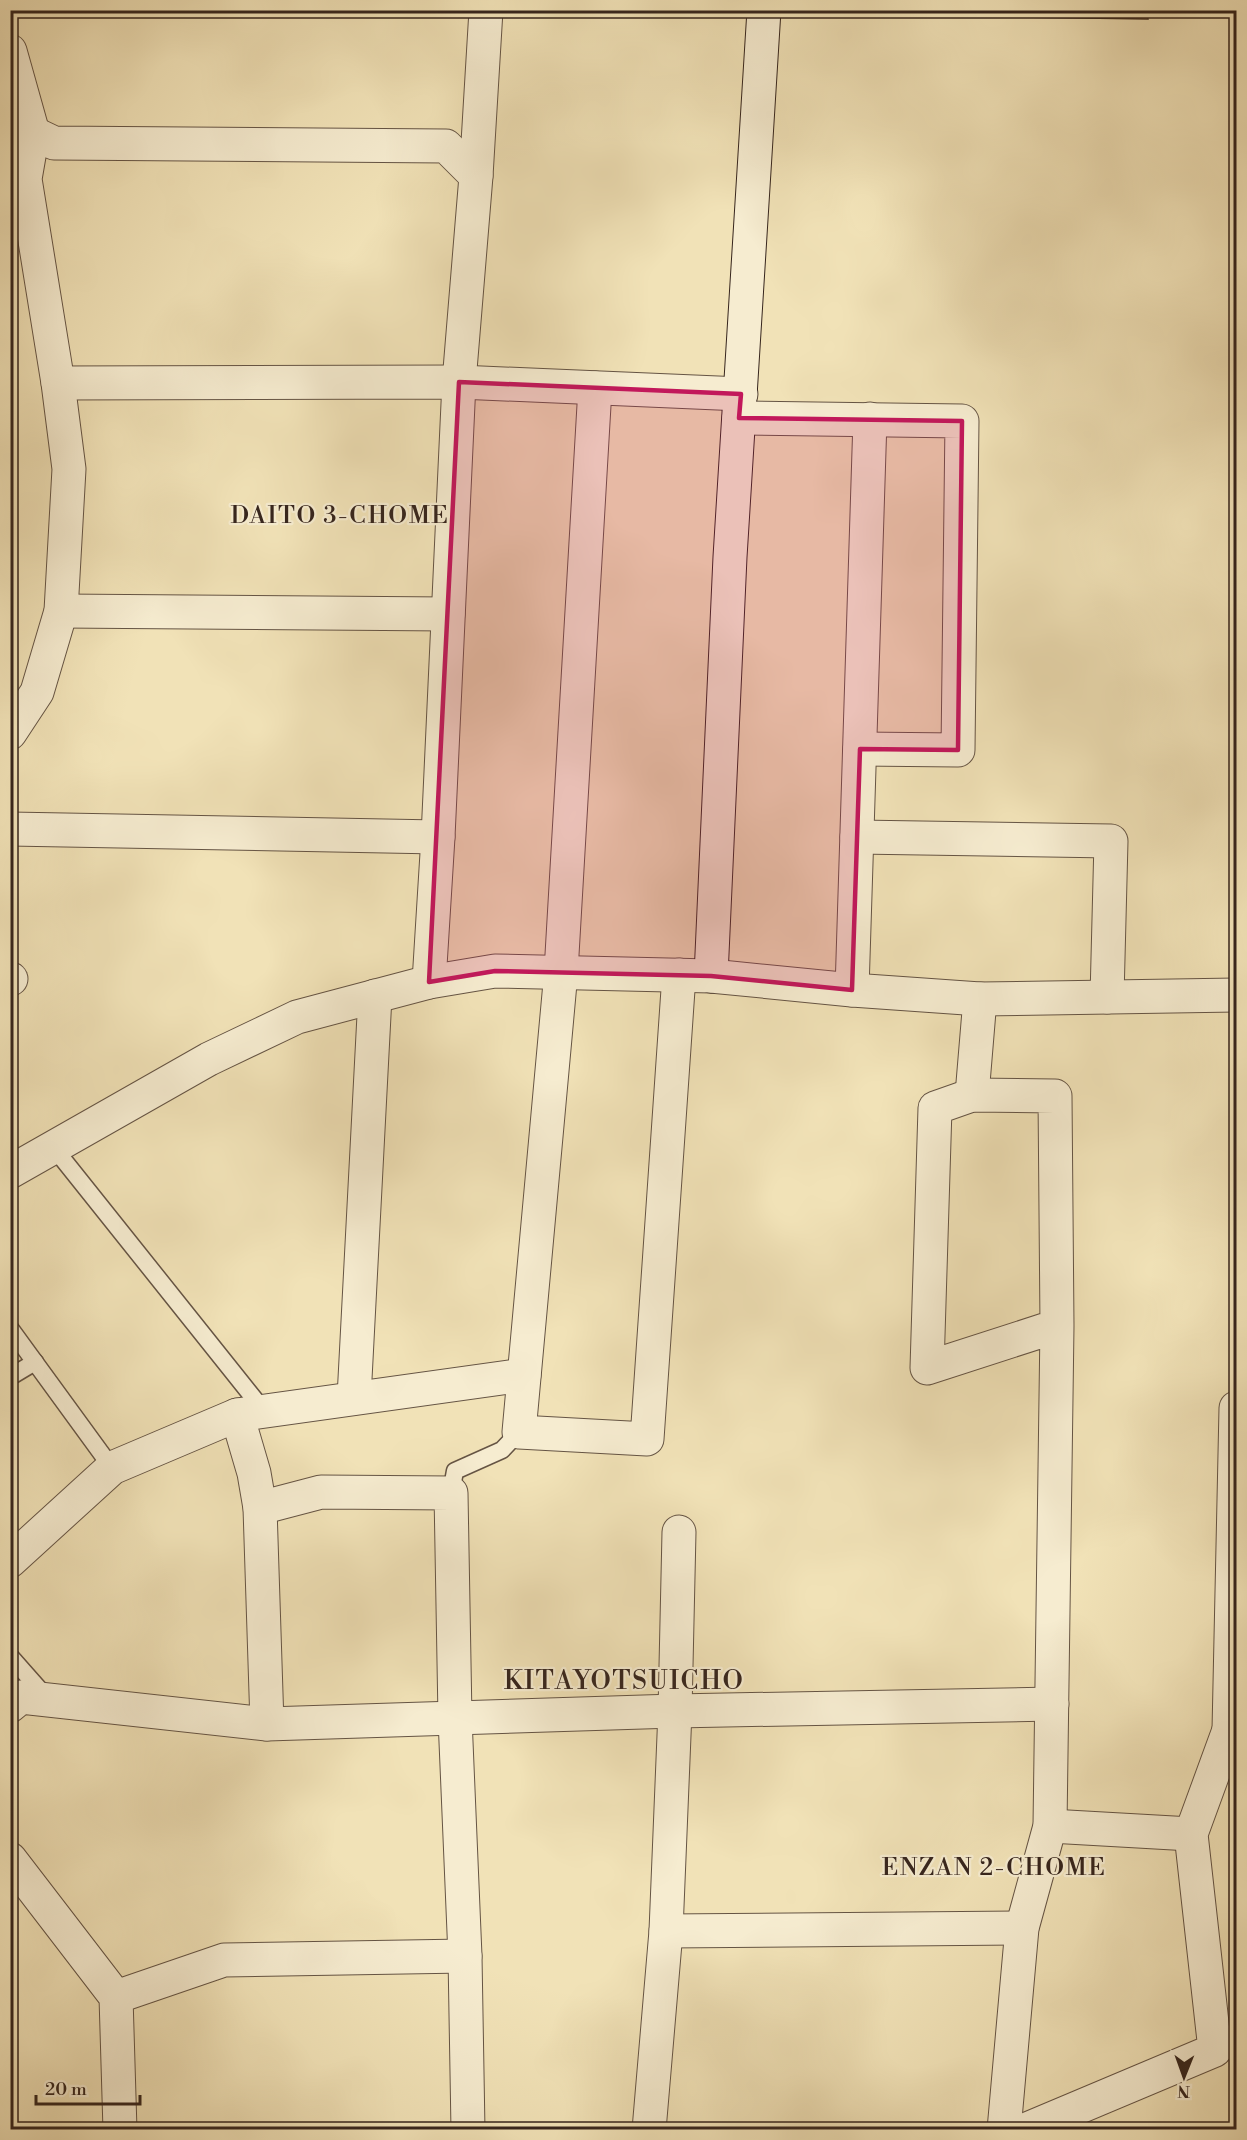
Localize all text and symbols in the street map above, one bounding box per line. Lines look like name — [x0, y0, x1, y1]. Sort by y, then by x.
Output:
district label: DAITO 3-CHOME — [231, 501, 449, 531]
district label: KITAYOTSUICHO — [504, 1665, 744, 1697]
district label: ENZAN 2-CHOME — [882, 1853, 1106, 1883]
north arrow — [1154, 2047, 1214, 2107]
scale bar — [36, 2068, 140, 2106]
text: 20 m — [45, 2078, 87, 2101]
text: N — [1177, 2081, 1190, 2101]

